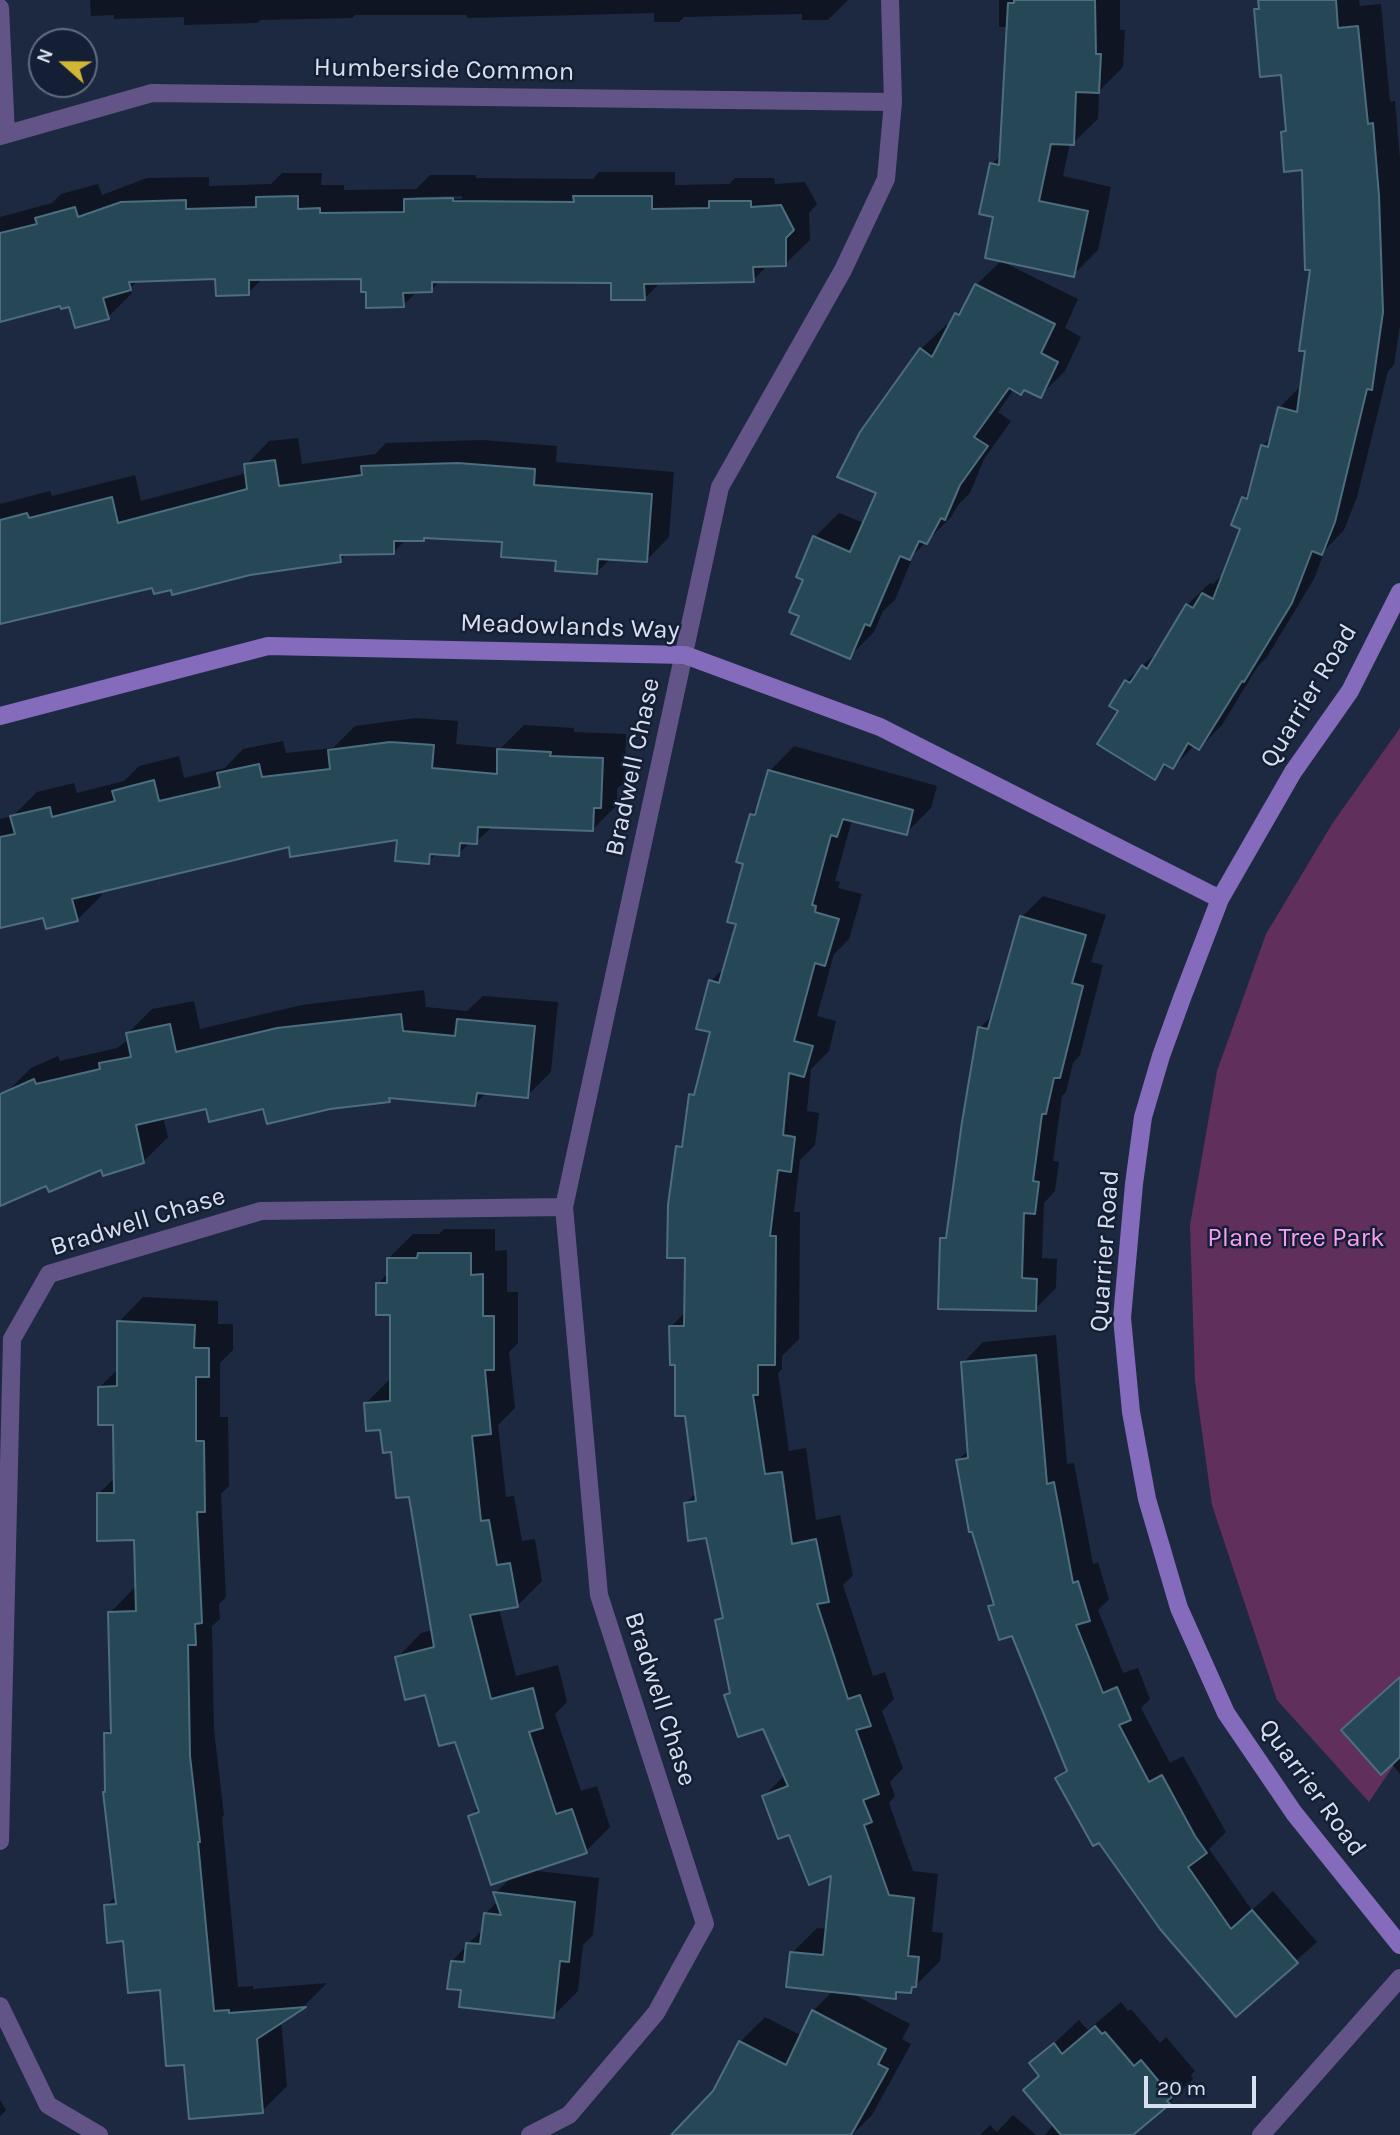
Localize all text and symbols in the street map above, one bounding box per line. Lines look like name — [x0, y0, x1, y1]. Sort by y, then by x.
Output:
north arrow — [28, 28, 98, 98]
text: N — [33, 46, 58, 66]
street label: Humberside Common — [313, 52, 575, 88]
street label: Meadowlands Way — [460, 608, 680, 646]
street label: Quarrier Road — [1254, 618, 1364, 774]
street label: Bradwell Chase — [599, 675, 667, 859]
street label: Quarrier Road — [1084, 1169, 1126, 1333]
street label: Bradwell Chase — [47, 1181, 229, 1263]
park label: Plane Tree Park — [1207, 1223, 1385, 1255]
street label: Bradwell Chase — [617, 1608, 703, 1790]
street label: Quarrier Road — [1252, 1713, 1372, 1863]
scale bar — [1148, 2062, 1260, 2106]
text: 20 m — [1157, 2076, 1206, 2100]

